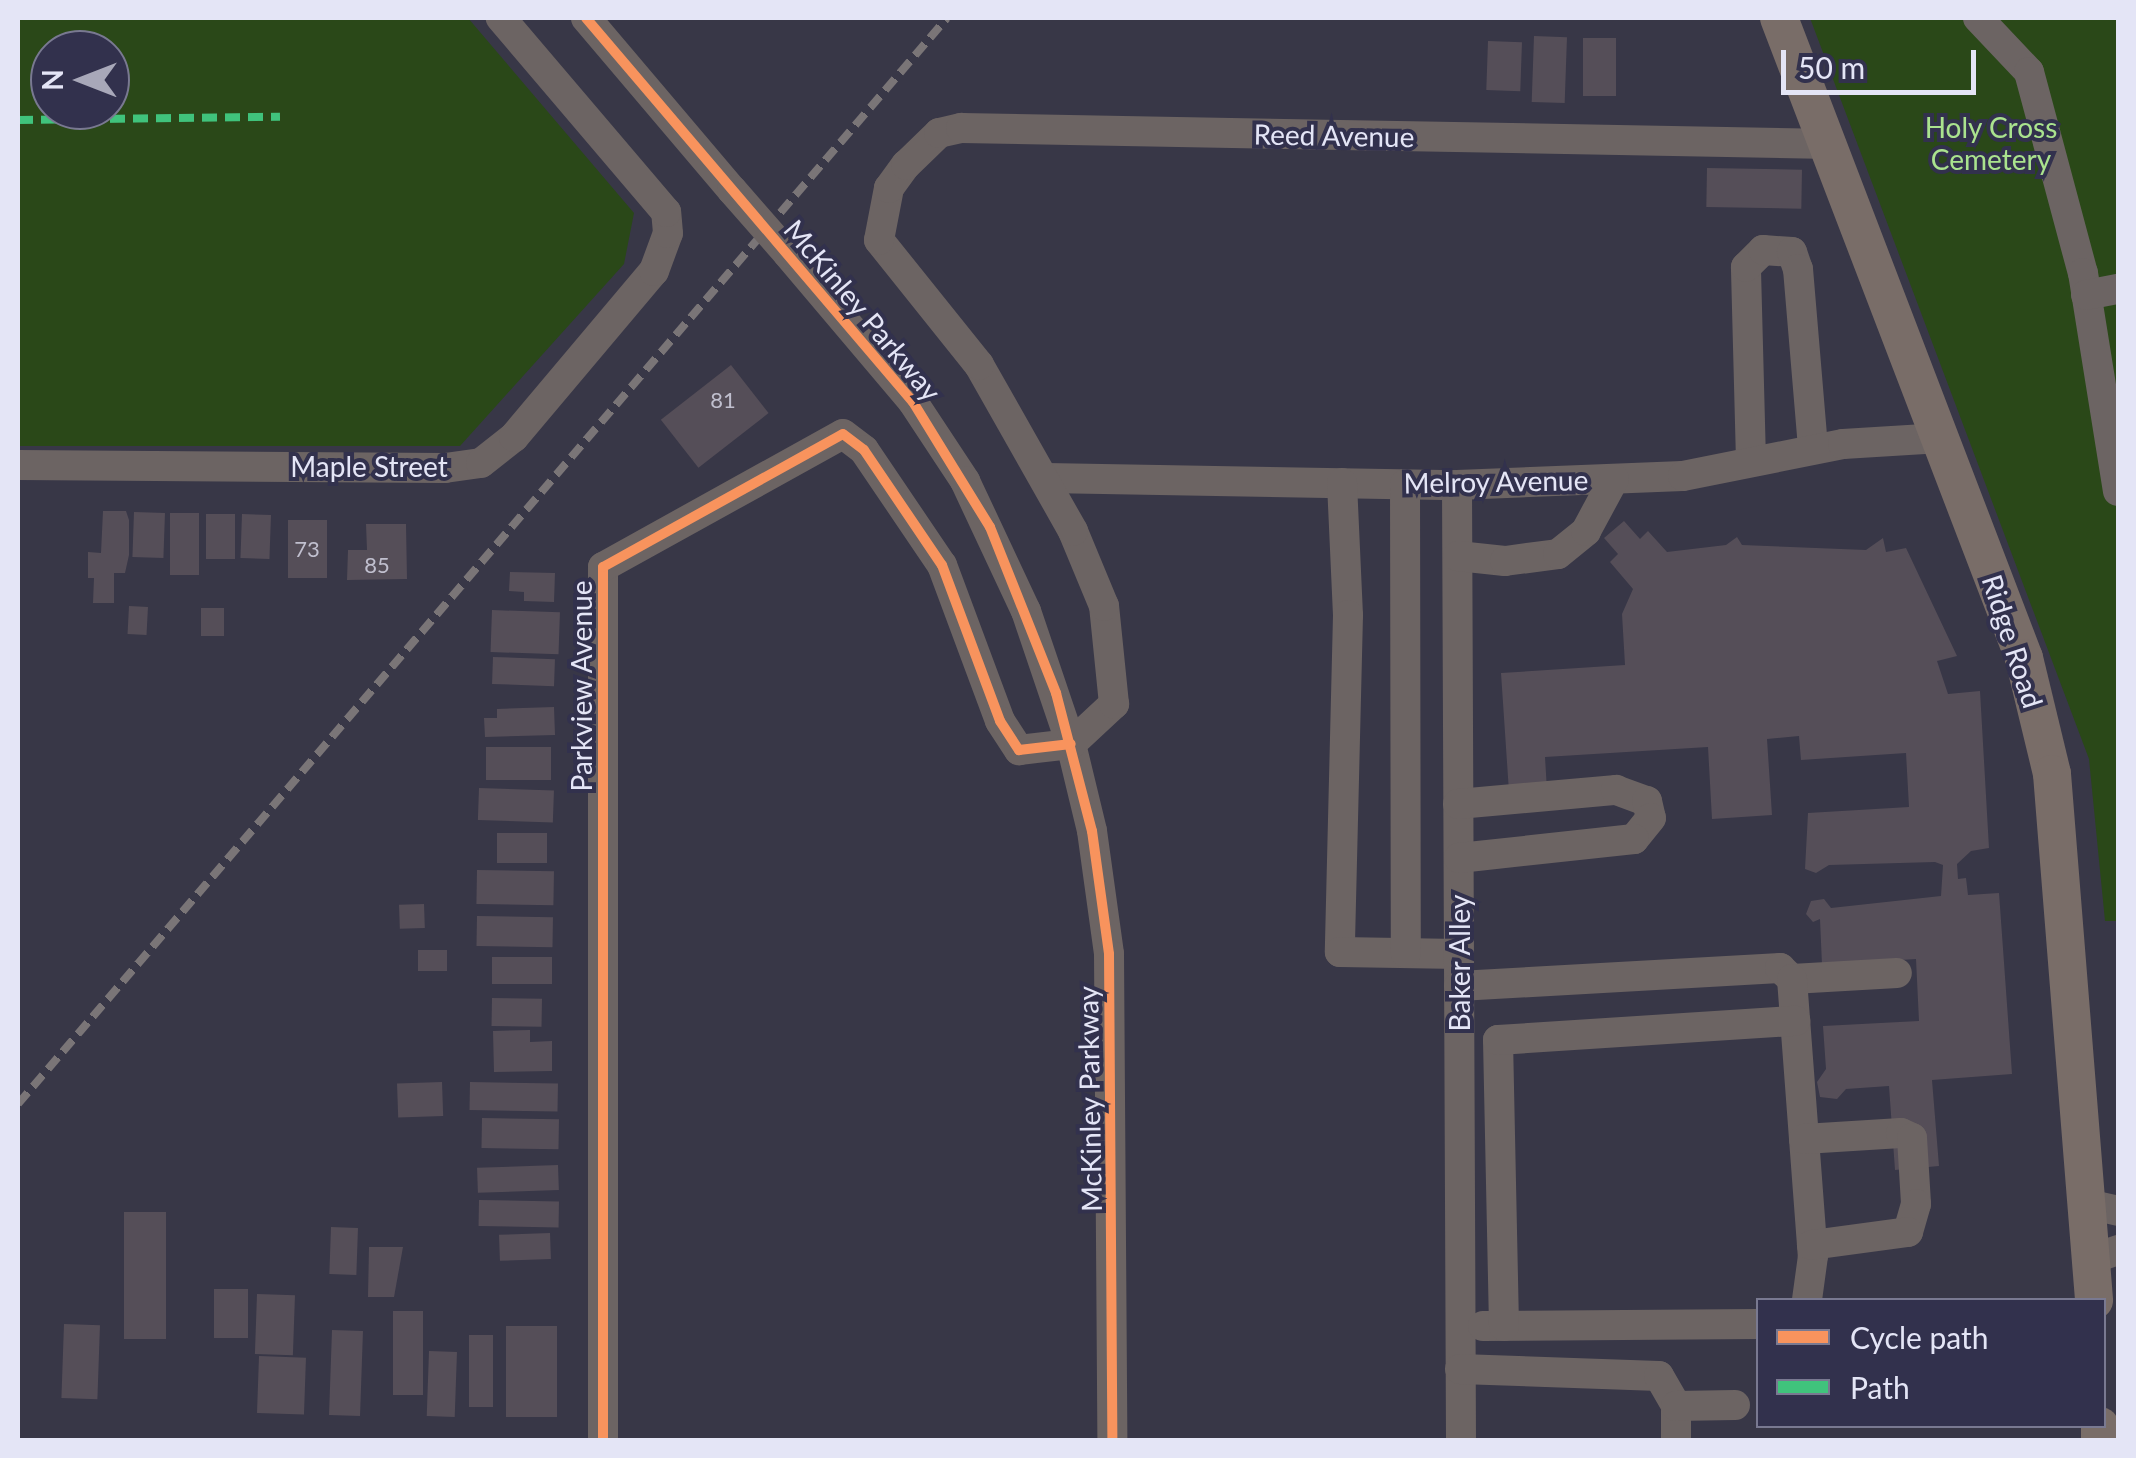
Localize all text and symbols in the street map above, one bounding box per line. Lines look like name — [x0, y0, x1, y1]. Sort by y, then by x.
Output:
north arrow — [30, 30, 130, 130]
scale bar — [1786, 30, 1981, 92]
text: 50 m — [1798, 49, 1865, 85]
text: N — [35, 69, 69, 91]
park label: Holy Cross Cemetery — [1924, 110, 2058, 176]
street label: Reed Avenue — [1253, 117, 1415, 153]
street label: McKinley Parkway — [777, 212, 949, 408]
house number: 81 — [710, 387, 736, 413]
street label: Maple Street — [290, 449, 448, 483]
street label: Melroy Avenue — [1403, 463, 1589, 499]
house number: 73 — [294, 536, 320, 562]
house number: 85 — [364, 552, 390, 578]
street label: Ridge Road — [1976, 570, 2050, 712]
street label: Parkview Avenue — [564, 580, 598, 792]
street label: Baker Alley — [1442, 894, 1476, 1032]
street label: McKinley Parkway — [1070, 985, 1108, 1213]
legend — [1756, 1298, 2106, 1428]
text: Cycle path — [1850, 1319, 1989, 1355]
text: Path — [1850, 1369, 1910, 1405]

